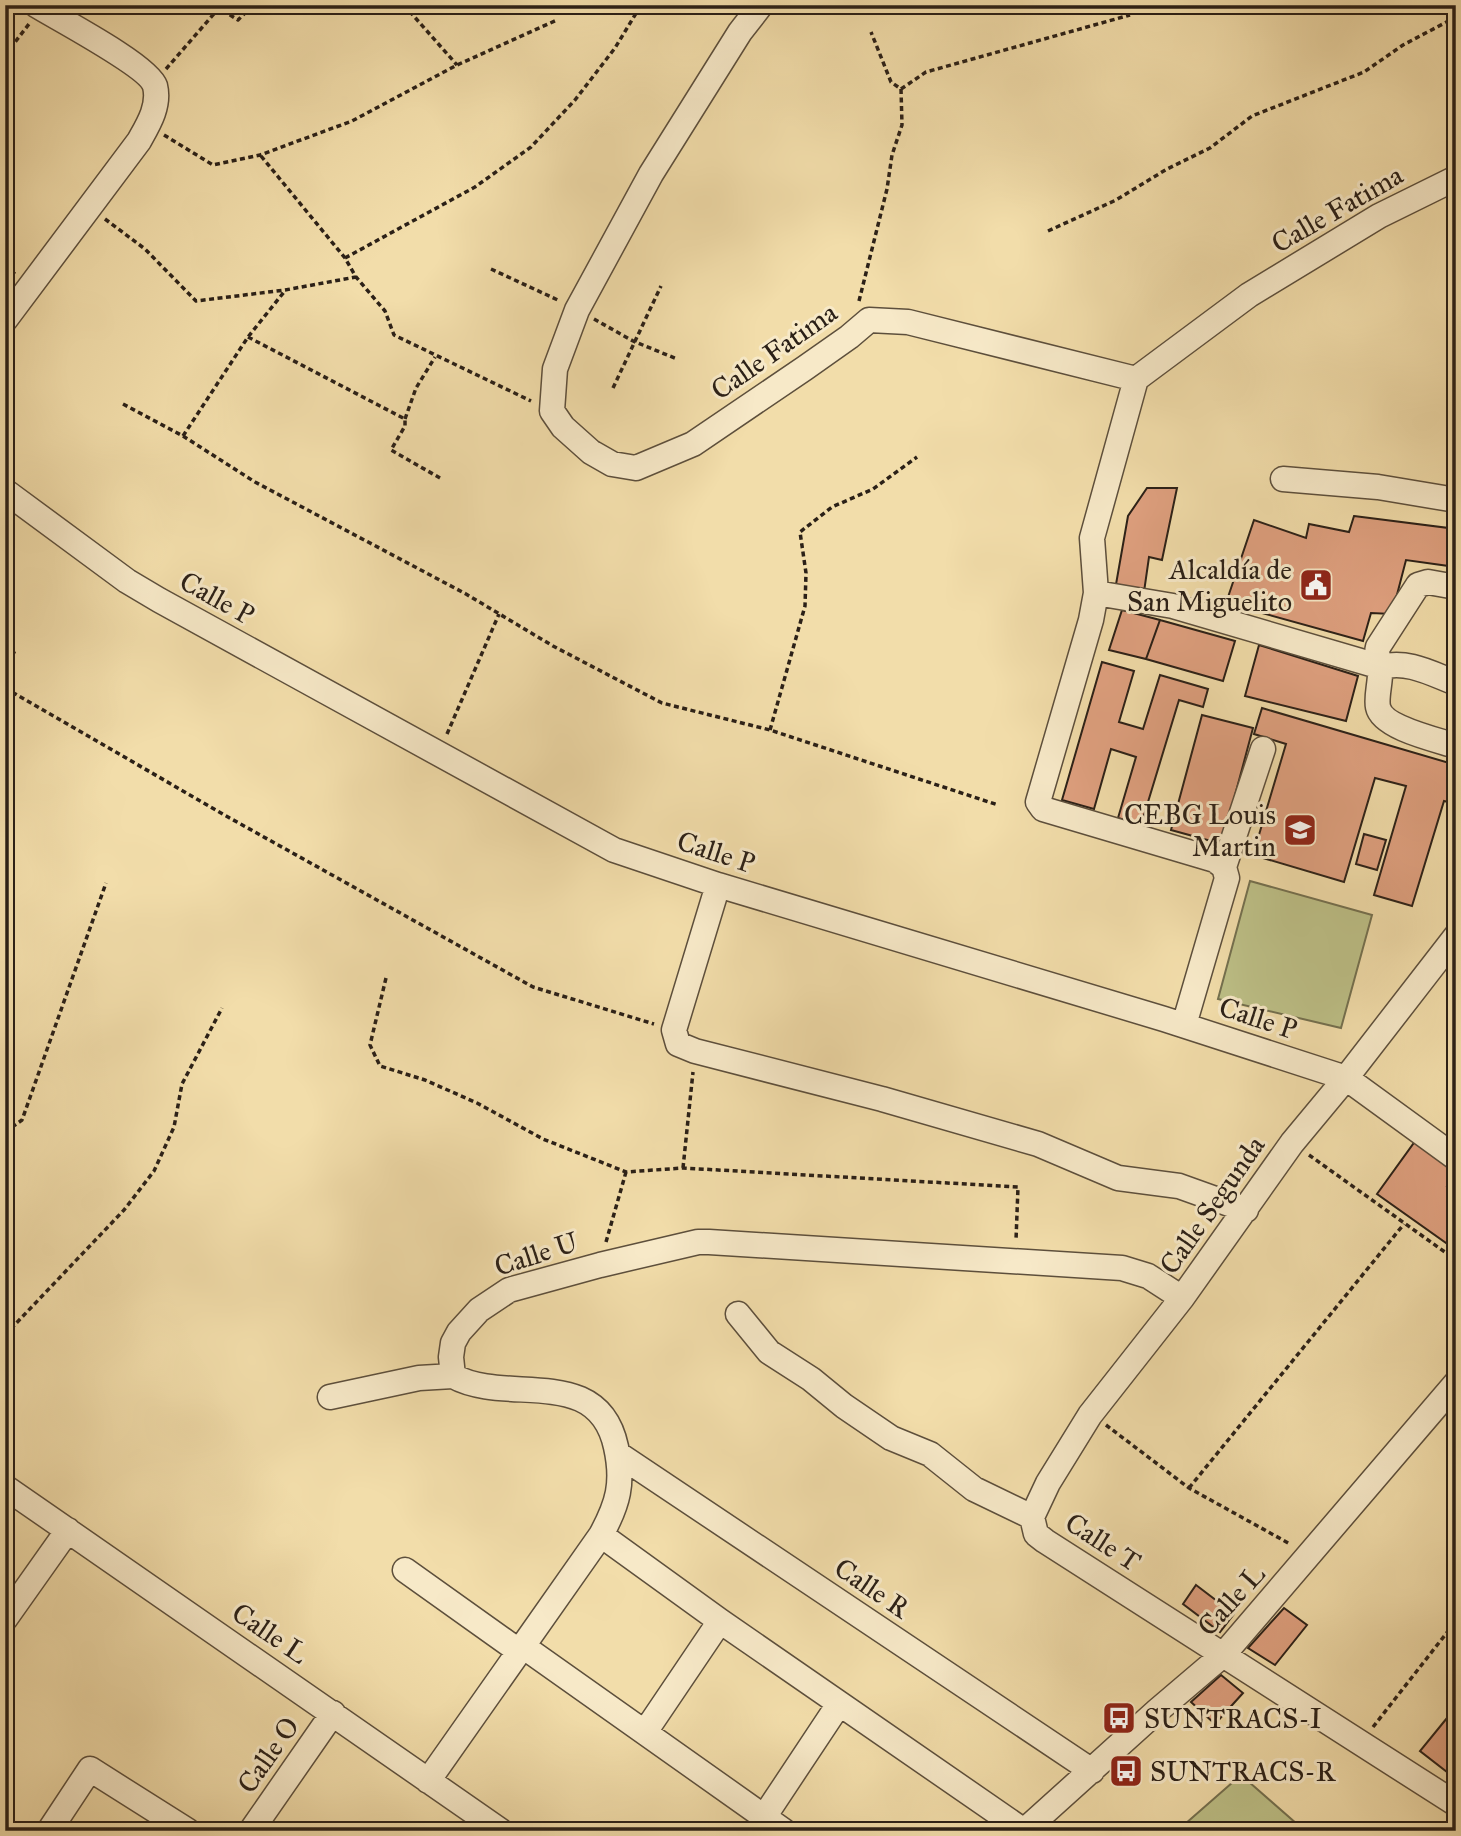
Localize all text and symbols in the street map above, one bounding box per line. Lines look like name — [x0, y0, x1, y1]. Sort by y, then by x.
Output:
street label: Calle Fatima — [1265, 157, 1409, 261]
street label: Calle Fatima — [704, 295, 844, 407]
place label: Alcaldía de San Miguelito — [1127, 552, 1292, 619]
street label: Calle P — [174, 563, 260, 633]
public building icon: Alcaldía de San Miguelito — [1297, 566, 1335, 604]
place label: CEBG Louis Martin — [1124, 797, 1276, 864]
school or university icon: CEBG Louis Martin — [1281, 811, 1319, 849]
street label: Calle P — [673, 823, 759, 881]
street label: Calle P — [1215, 989, 1301, 1047]
street label: Calle Segunda — [1152, 1129, 1273, 1281]
street label: Calle U — [490, 1224, 583, 1284]
street label: Calle T — [1059, 1505, 1147, 1579]
street label: Calle R — [828, 1550, 917, 1627]
street label: Calle L — [1190, 1557, 1272, 1643]
street label: Calle L — [225, 1595, 315, 1671]
bus stop icon: SUNTRACS-I — [1100, 1699, 1138, 1737]
place label: SUNTRACS-I — [1144, 1701, 1322, 1736]
street label: Calle O — [229, 1710, 307, 1800]
bus stop icon: SUNTRACS-R — [1107, 1752, 1145, 1790]
place label: SUNTRACS-R — [1150, 1754, 1337, 1789]

